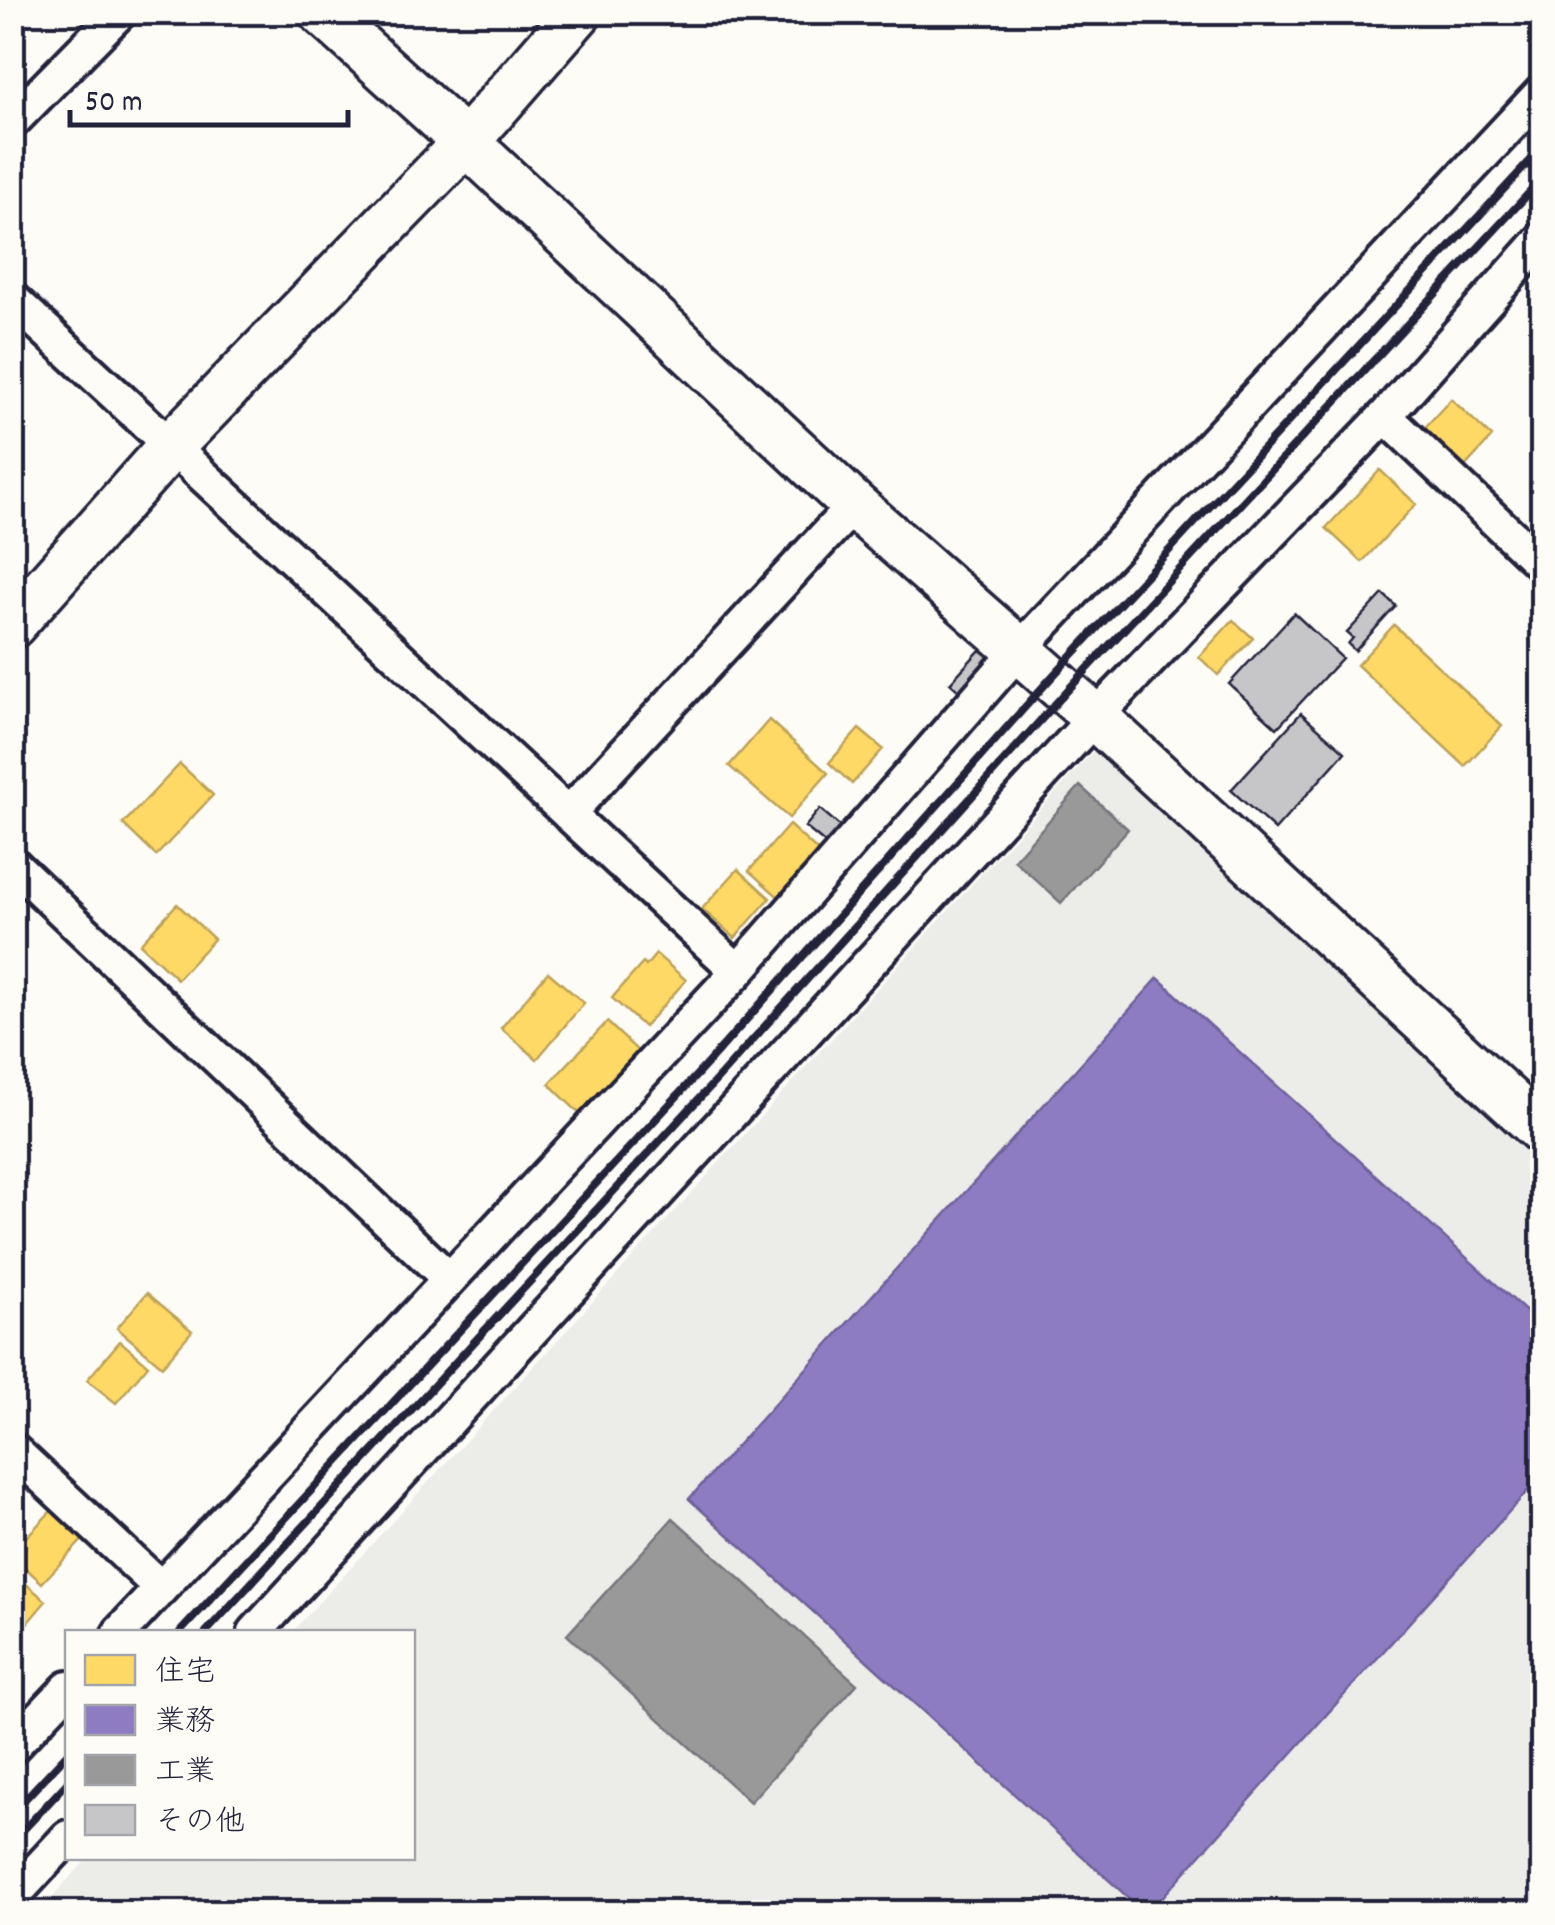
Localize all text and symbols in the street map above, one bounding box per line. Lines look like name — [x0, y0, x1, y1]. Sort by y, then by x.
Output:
scale bar — [70, 65, 348, 127]
text: 50 m — [85, 83, 143, 126]
legend — [65, 1630, 415, 1860]
text: 住宅 — [155, 1653, 215, 1696]
text: 業務 — [155, 1703, 215, 1746]
text: 工業 — [155, 1753, 215, 1796]
text: その他 — [155, 1803, 245, 1846]

